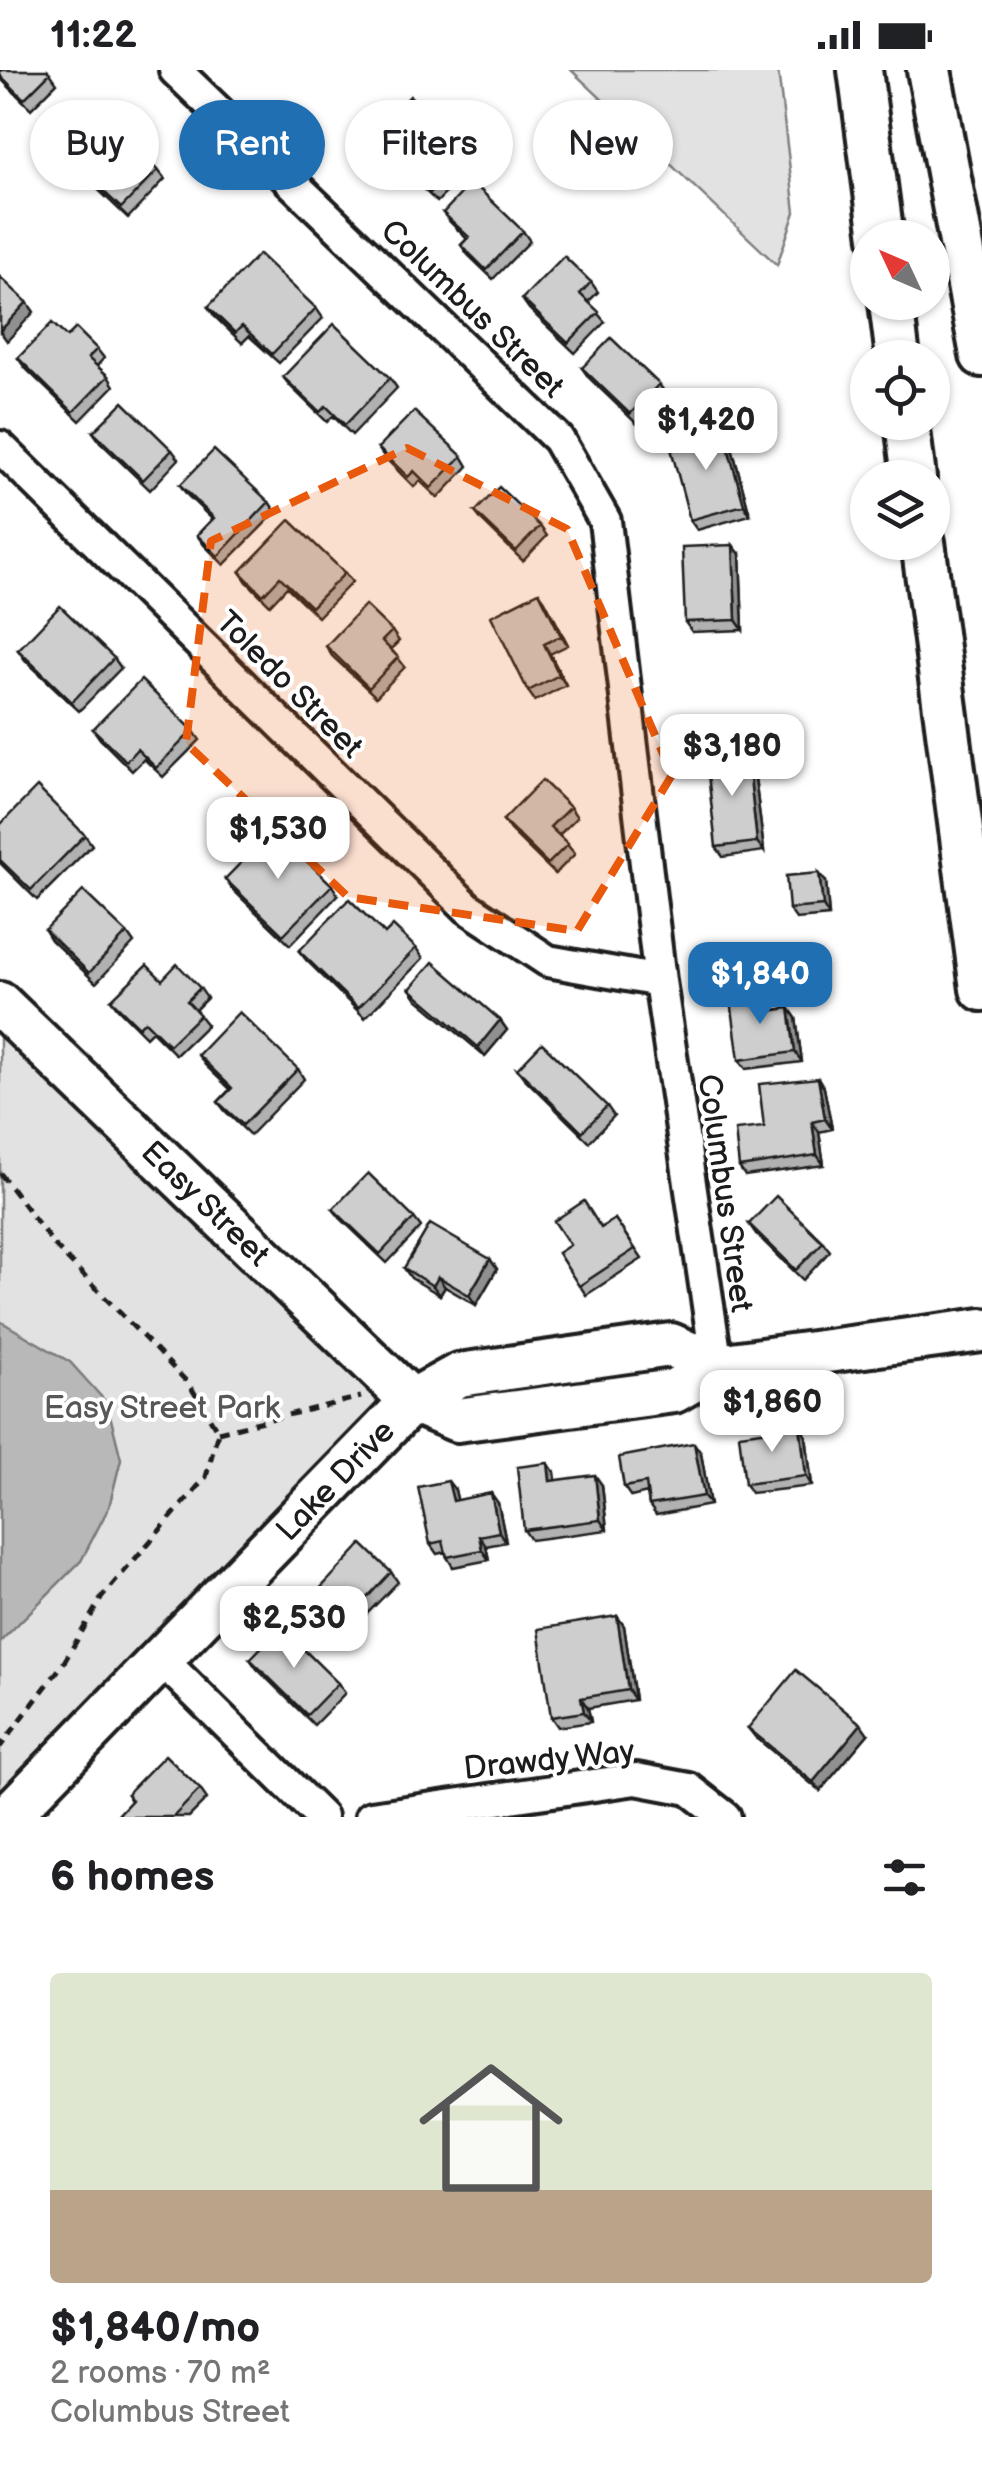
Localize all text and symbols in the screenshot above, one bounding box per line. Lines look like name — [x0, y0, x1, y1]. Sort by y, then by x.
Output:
text: 11:22 — [50, 13, 137, 58]
chip: Buy — [30, 100, 159, 190]
chip: Rent — [179, 100, 325, 190]
chip: Filters — [345, 100, 513, 190]
chip: New — [533, 100, 673, 190]
street label: Columbus Street — [372, 212, 572, 407]
north arrow — [850, 220, 950, 320]
map controls — [850, 220, 950, 560]
button: locate — [850, 340, 950, 440]
pin: $1,420 — [625, 388, 787, 473]
text: $1,420 — [656, 401, 756, 440]
button: layers — [850, 460, 950, 560]
street label: Toledo Street — [207, 603, 371, 767]
pin: $3,180 — [651, 714, 813, 799]
text: $3,180 — [682, 727, 782, 766]
pin: $1,530 — [197, 797, 359, 882]
text: $1,530 — [229, 810, 327, 849]
pin: $1,840 — [679, 942, 841, 1027]
text: $1,840 — [710, 955, 810, 994]
street label: Columbus Street — [689, 1072, 761, 1315]
street label: Easy Street — [133, 1133, 277, 1275]
pin: $1,860 — [691, 1370, 853, 1455]
text: $1,860 — [722, 1383, 822, 1422]
park label: Easy Street Park — [44, 1389, 281, 1428]
street label: Lake Drive — [269, 1412, 403, 1550]
pin: $2,530 — [213, 1586, 375, 1671]
text: $2,530 — [242, 1599, 346, 1638]
street label: Drawdy Way — [462, 1732, 637, 1789]
icon: filters — [877, 1850, 932, 1905]
text: 6 homes — [50, 1852, 214, 1903]
icon: home — [401, 2038, 581, 2218]
text: $1,840/mo — [50, 2303, 260, 2354]
text: 2 rooms · 70 m² — [50, 2354, 271, 2393]
text: Columbus Street — [50, 2393, 290, 2432]

